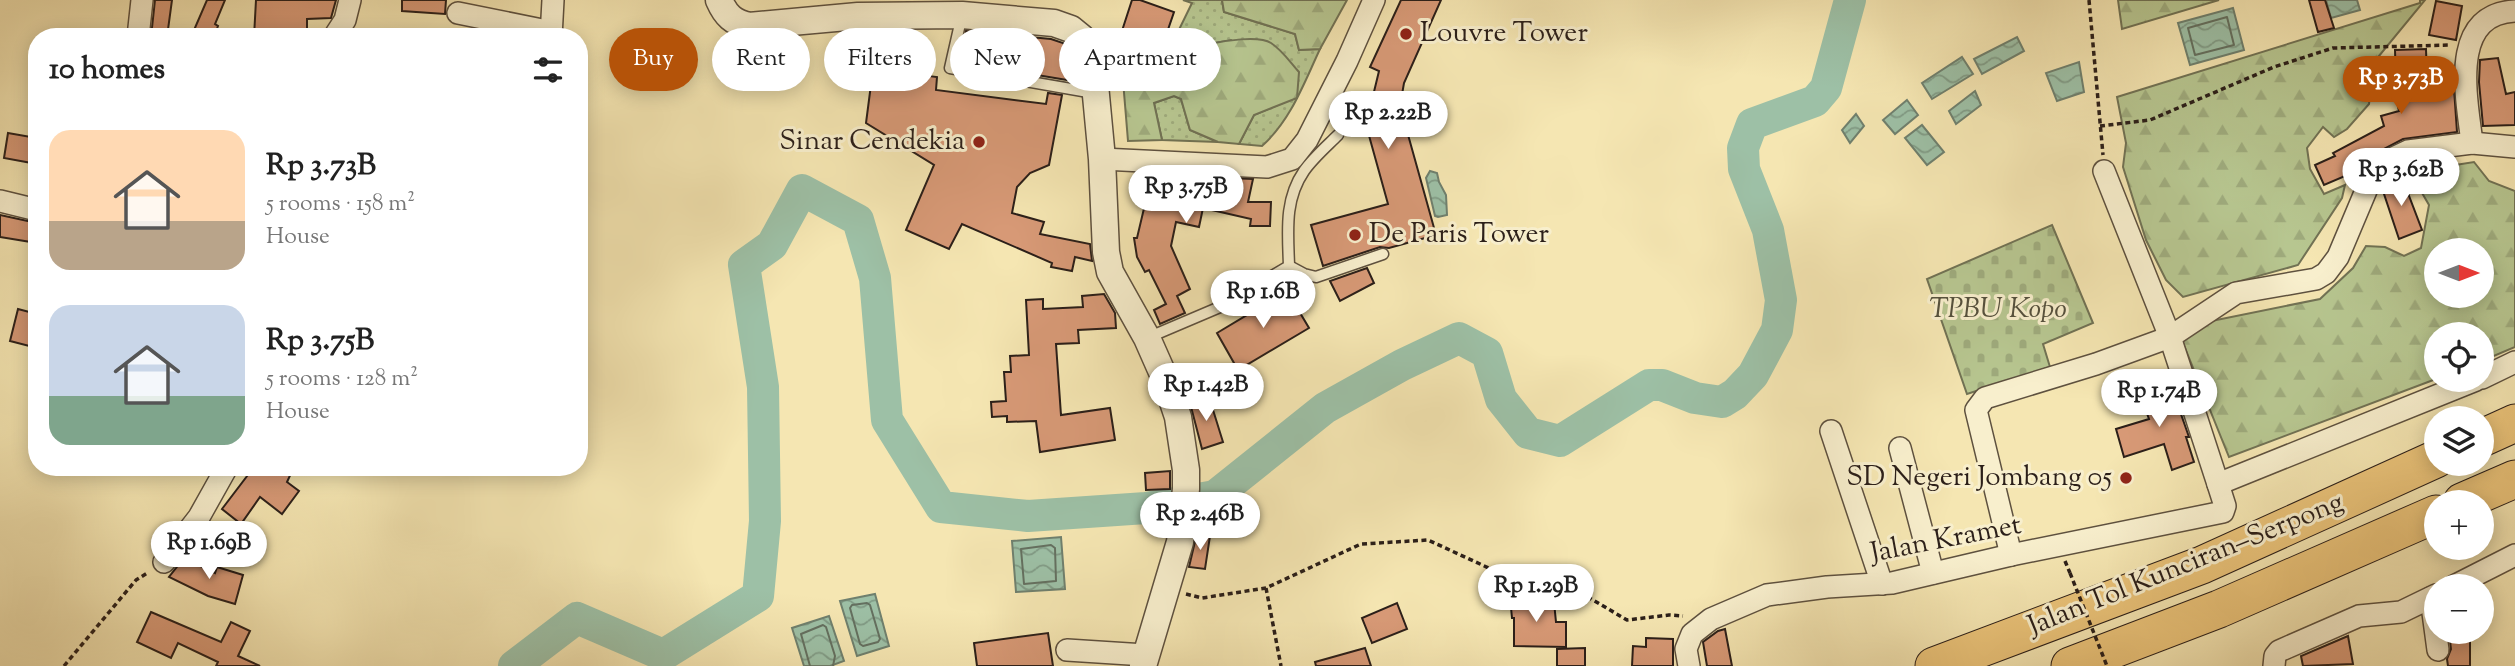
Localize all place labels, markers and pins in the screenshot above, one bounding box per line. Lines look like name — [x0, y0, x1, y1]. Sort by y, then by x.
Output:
place label: Louvre Tower — [1420, 14, 1588, 54]
marker: Louvre Tower — [1398, 26, 1414, 42]
pin: Rp 3.73B — [2329, 57, 2473, 116]
pin: Rp 2.22B — [1316, 92, 1460, 151]
place label: Sinar Cendekia — [779, 122, 965, 162]
marker: Sinar Cendekia — [971, 134, 987, 150]
pin: Rp 3.62B — [2329, 148, 2473, 208]
pin: Rp 3.75B — [1114, 166, 1258, 225]
place label: De Paris Tower — [1369, 215, 1549, 255]
marker: De Paris Tower — [1347, 227, 1363, 243]
pin: Rp 1.6B — [1198, 270, 1328, 330]
pin: Rp 1.42B — [1134, 364, 1278, 423]
pin: Rp 1.74B — [2087, 370, 2231, 429]
place label: SD Negeri Jombang 05 — [1846, 458, 2112, 498]
marker: SD Negeri Jombang 05 — [2118, 470, 2134, 486]
pin: Rp 2.46B — [1128, 492, 1272, 552]
pin: Rp 1.69B — [137, 522, 281, 581]
pin: Rp 1.29B — [1464, 564, 1608, 624]

